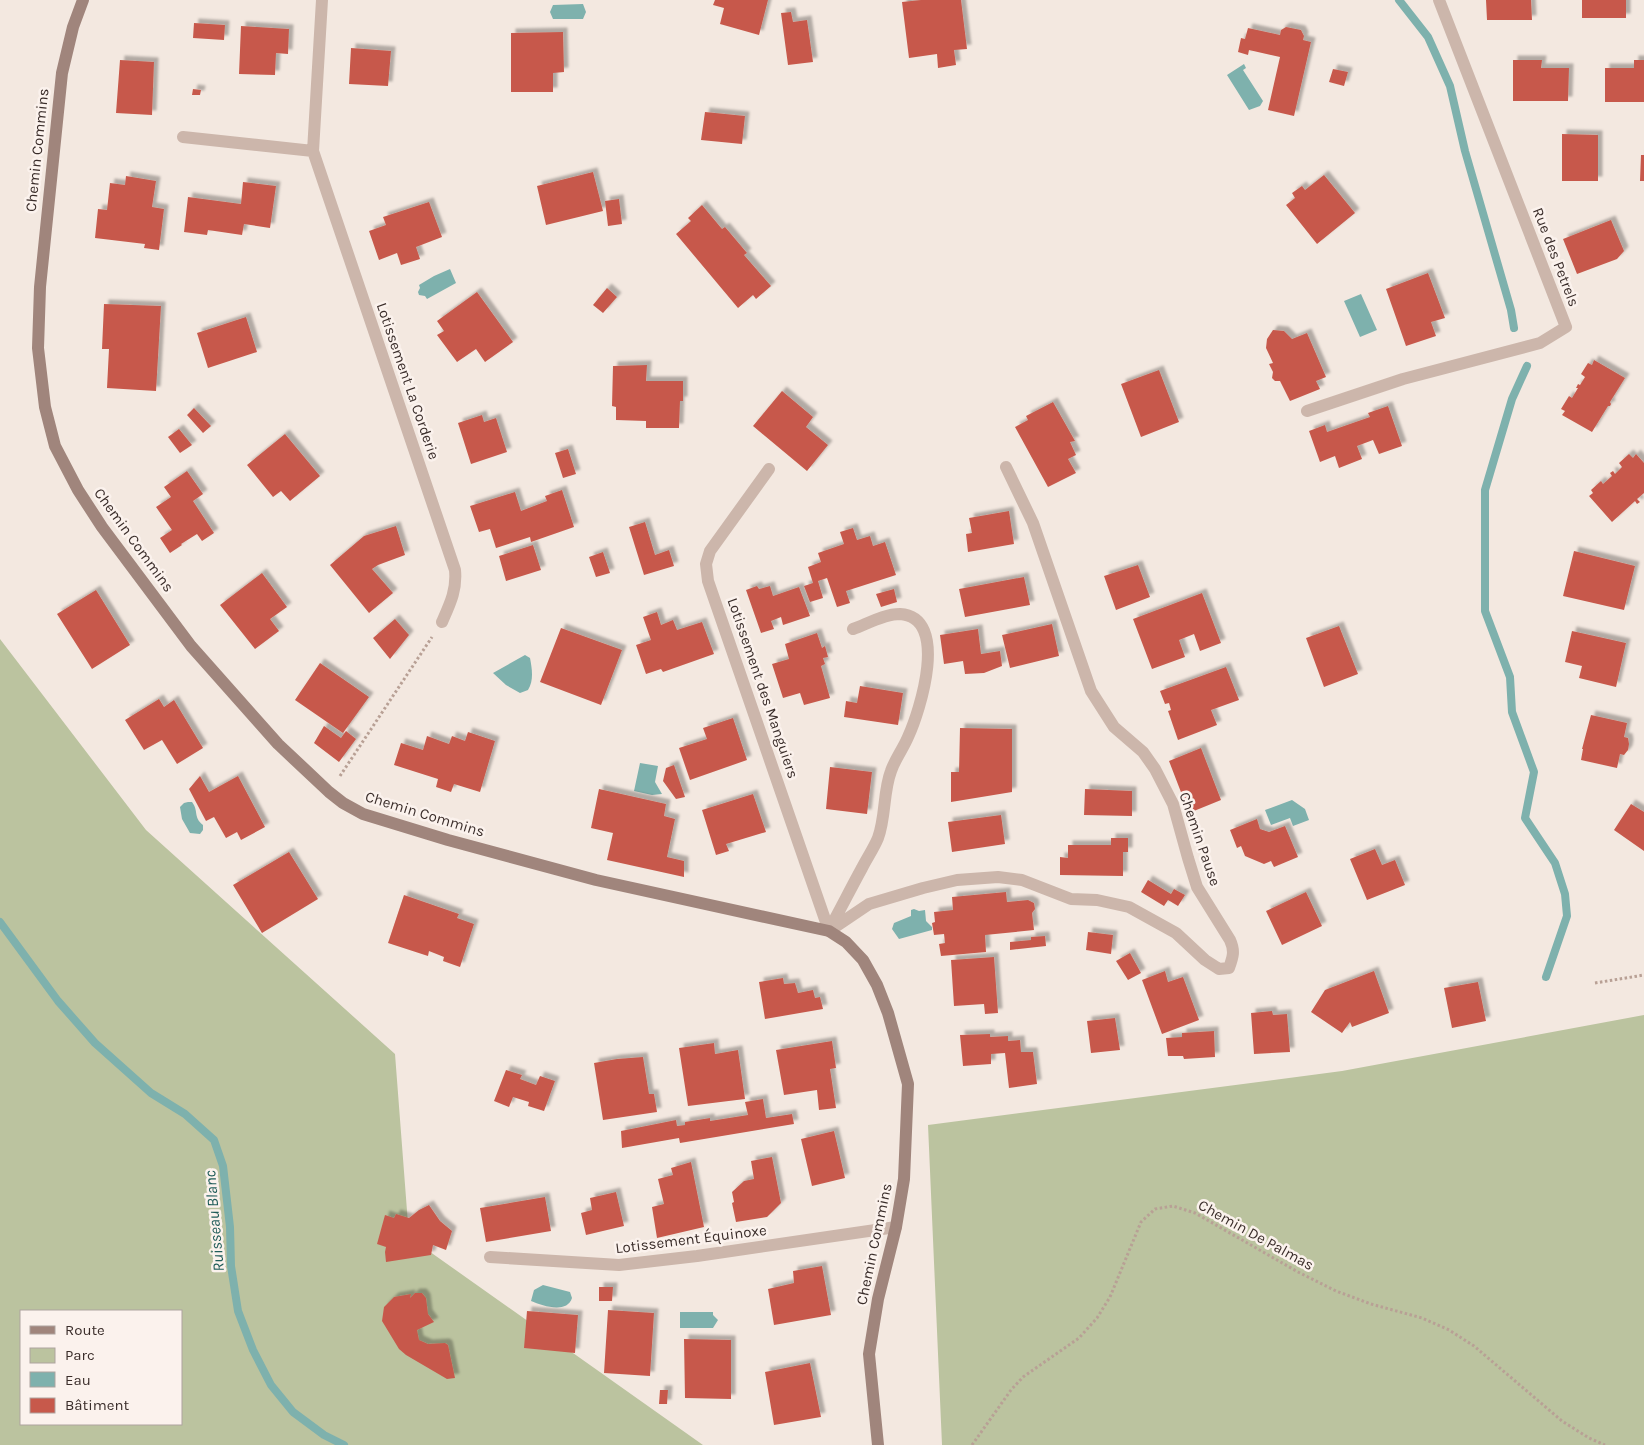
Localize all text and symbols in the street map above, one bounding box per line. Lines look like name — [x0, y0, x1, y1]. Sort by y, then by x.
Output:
street label: Chemin Commins — [22, 87, 52, 213]
street label: Rue des Petrels — [1529, 205, 1583, 309]
street label: Lotissement La Corderie — [373, 300, 443, 462]
street label: Chemin Commins — [90, 485, 178, 595]
street label: Lotissement des Manguiers — [724, 595, 802, 781]
street label: Chemin Commins — [363, 787, 487, 841]
street label: Chemin Pause — [1175, 790, 1225, 888]
water label: Ruisseau Blanc — [200, 1169, 228, 1273]
street label: Chemin Commins — [852, 1182, 896, 1306]
street label: Chemin De Palmas — [1195, 1196, 1317, 1274]
street label: Lotissement Équinoxe — [614, 1221, 768, 1257]
legend — [20, 1310, 182, 1425]
text: Route — [65, 1321, 105, 1339]
text: Parc — [65, 1346, 95, 1364]
text: Eau — [65, 1371, 91, 1389]
text: Bâtiment — [65, 1396, 129, 1414]

